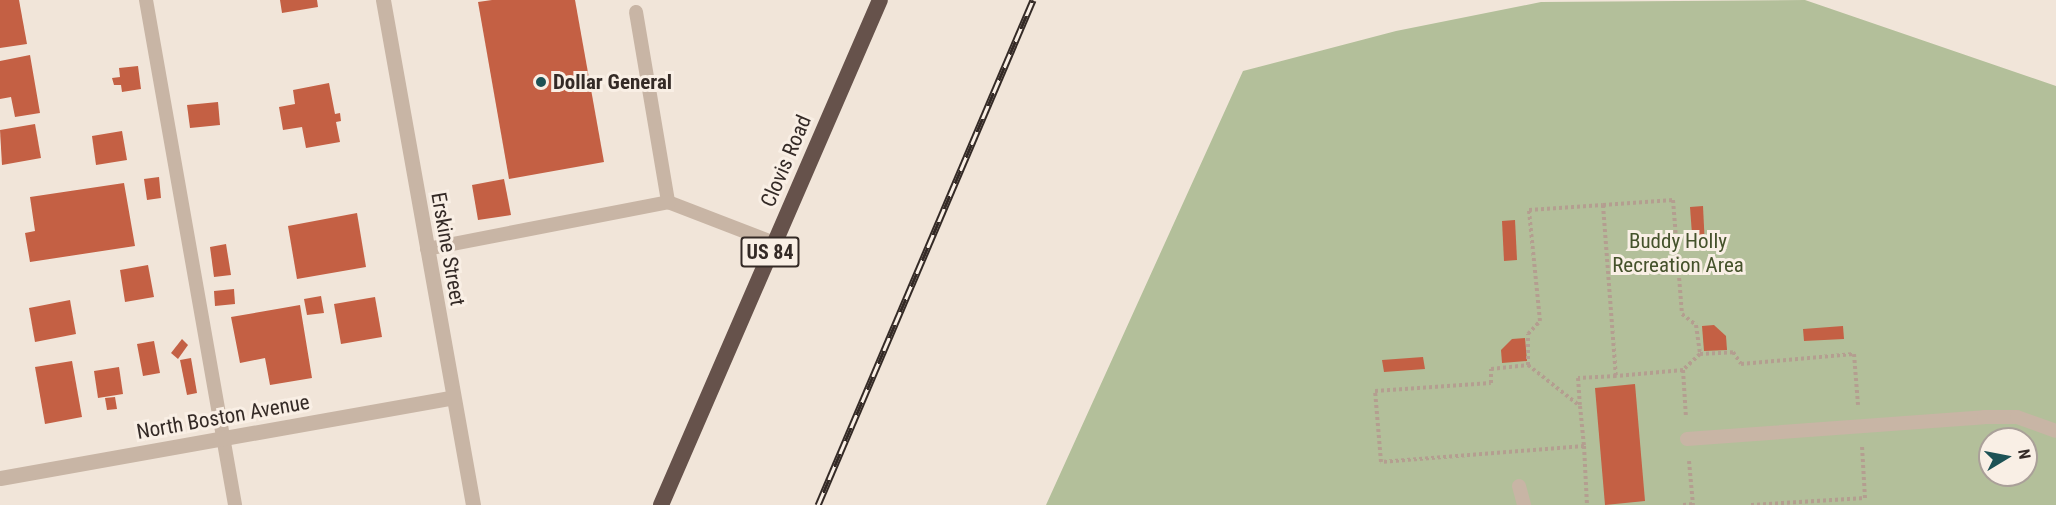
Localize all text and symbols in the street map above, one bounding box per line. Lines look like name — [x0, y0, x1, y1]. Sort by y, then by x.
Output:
place label: Dollar General — [553, 69, 672, 95]
marker: Dollar General — [534, 75, 548, 89]
street label: Clovis Road — [755, 111, 817, 211]
street label: Erskine Street — [426, 190, 470, 308]
park label: Buddy Holly Recreation Area — [1612, 228, 1744, 278]
road number: US 84 — [740, 235, 800, 269]
street label: North Boston Avenue — [135, 389, 311, 445]
north arrow — [1978, 427, 2038, 487]
text: N — [2014, 448, 2034, 461]

